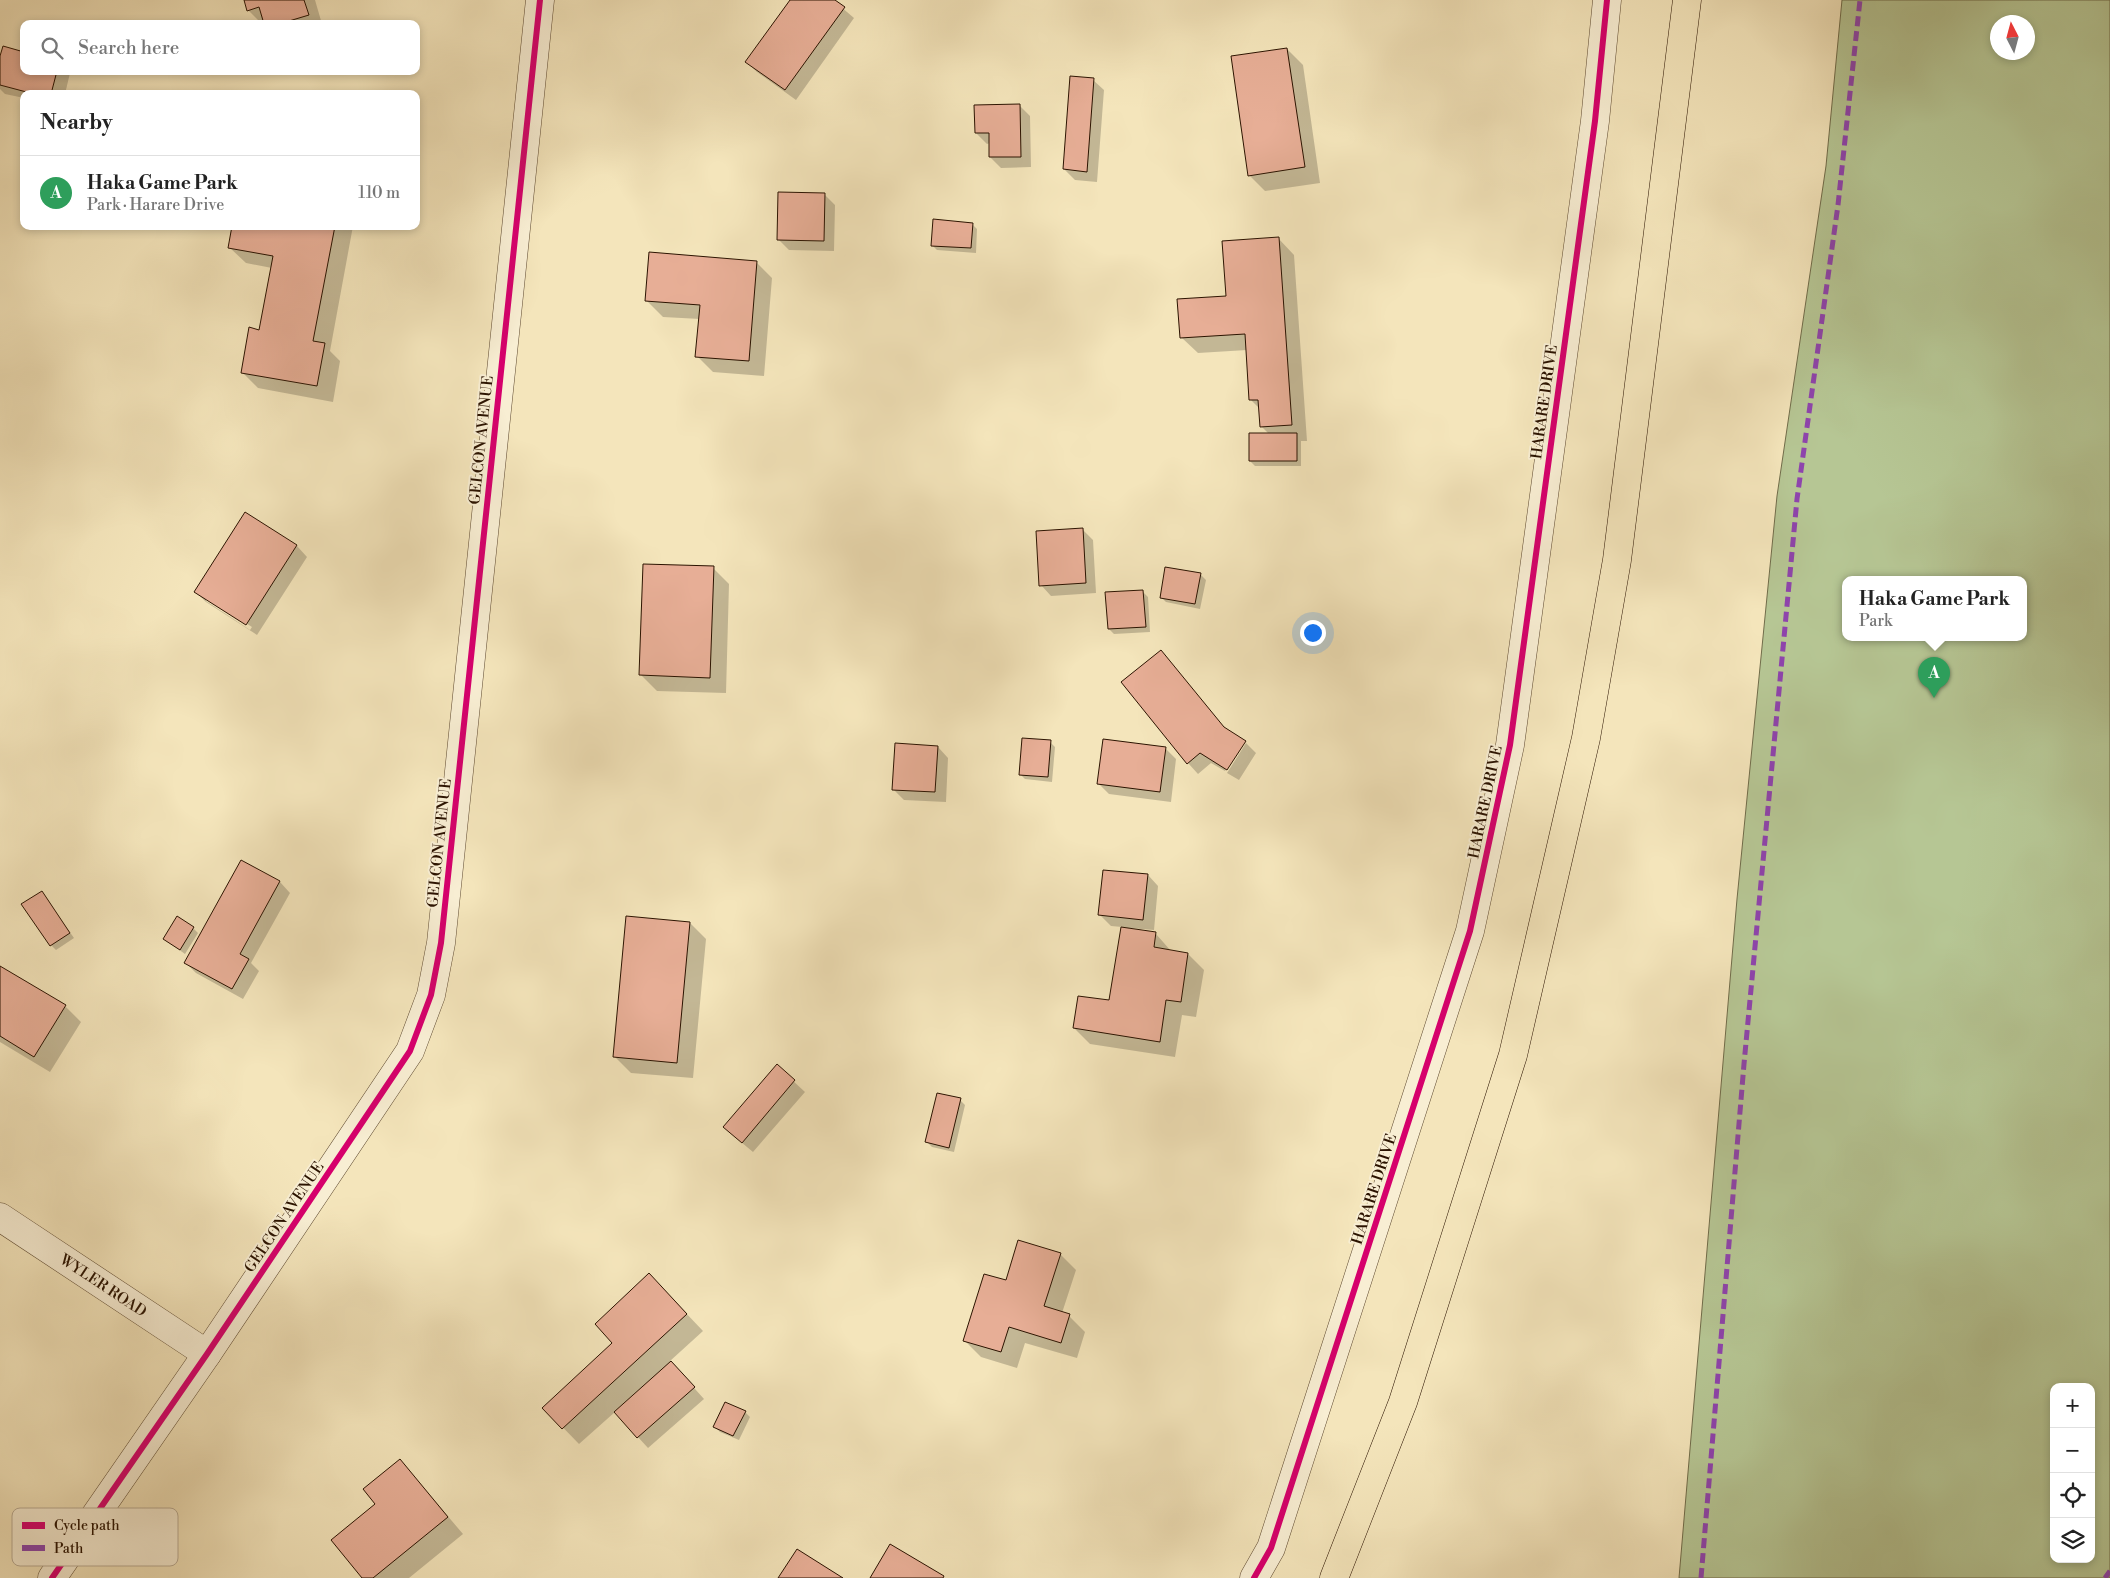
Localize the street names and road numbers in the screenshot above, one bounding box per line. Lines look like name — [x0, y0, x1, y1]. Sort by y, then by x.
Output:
street label: HARARE DRIVE — [1527, 344, 1562, 460]
street label: GELCON AVENUE — [465, 375, 498, 505]
street label: HARARE DRIVE — [1464, 744, 1507, 860]
street label: GELCON AVENUE — [423, 778, 456, 908]
street label: HARARE DRIVE — [1348, 1131, 1401, 1247]
street label: GELCON AVENUE — [240, 1158, 328, 1276]
street label: WYLER ROAD — [55, 1250, 150, 1321]

